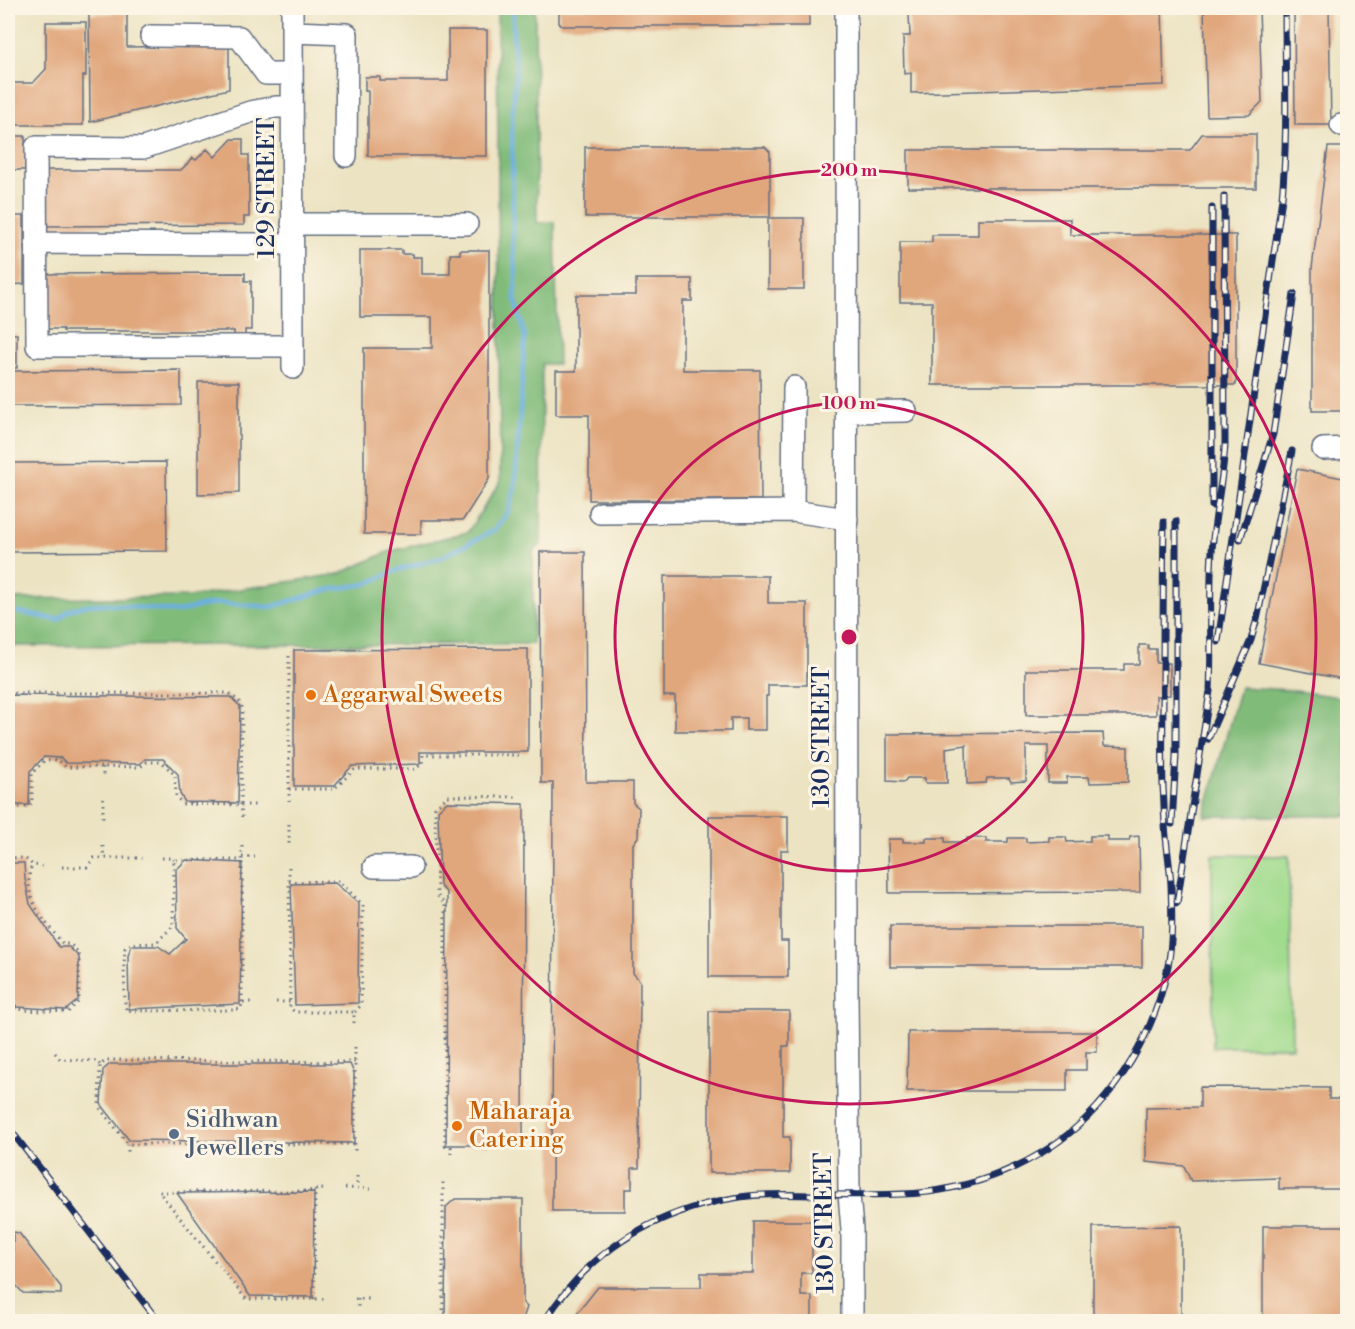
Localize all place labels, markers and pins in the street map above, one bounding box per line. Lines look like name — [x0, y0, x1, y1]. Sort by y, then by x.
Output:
centre of rings — [839, 627, 859, 647]
place label: Aggarwal Sweets — [322, 680, 502, 710]
marker: Aggarwal Sweets — [304, 688, 318, 702]
place label: Maharaja Catering — [469, 1097, 572, 1155]
place label: Sidhwan Jewellers — [185, 1105, 284, 1163]
marker: Maharaja Catering — [450, 1119, 464, 1133]
marker: Sidhwan Jewellers — [167, 1127, 181, 1141]

